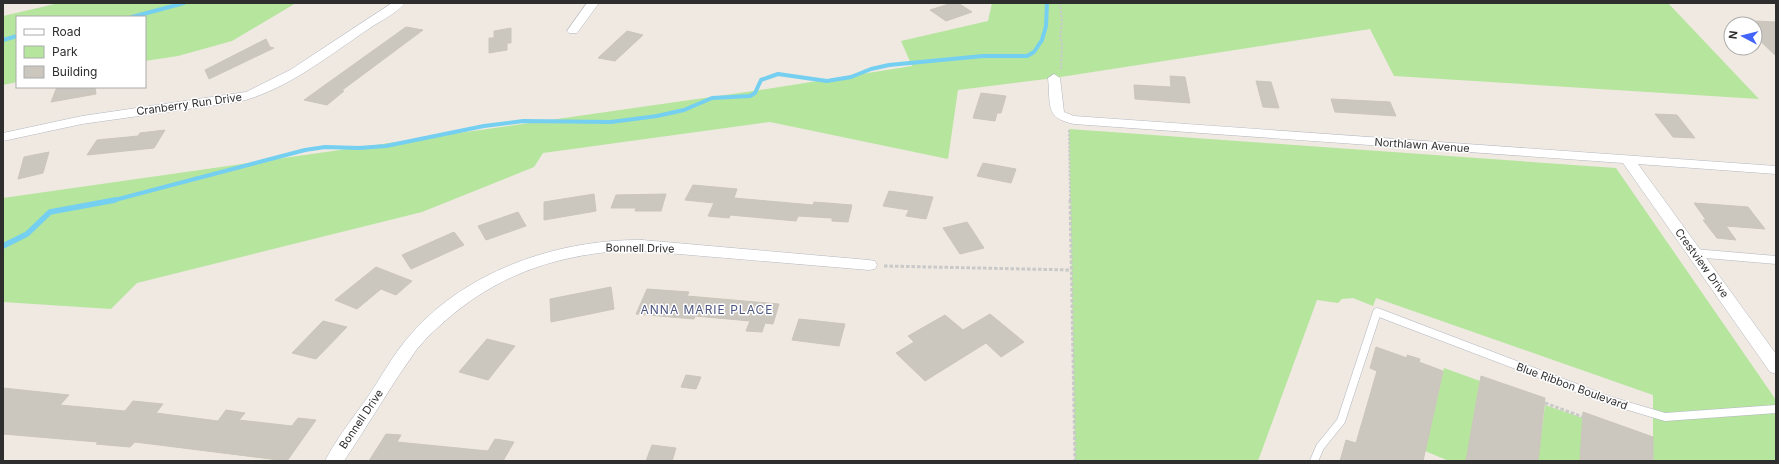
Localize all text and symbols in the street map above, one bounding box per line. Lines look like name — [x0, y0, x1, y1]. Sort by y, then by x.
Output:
legend — [16, 16, 146, 88]
north arrow — [1723, 16, 1763, 56]
text: Road — [52, 24, 81, 39]
text: N — [1726, 30, 1741, 40]
text: Park — [52, 44, 78, 59]
text: Building — [52, 64, 97, 79]
street label: Cranberry Run Drive — [135, 90, 243, 118]
street label: Northlawn Avenue — [1374, 135, 1470, 155]
street label: Crestview Drive — [1672, 226, 1732, 300]
street label: Bonnell Drive — [605, 240, 675, 256]
district label: ANNA MARIE PLACE — [641, 302, 773, 317]
street label: Blue Ribbon Boulevard — [1514, 359, 1630, 413]
street label: Bonnell Drive — [336, 387, 386, 451]

